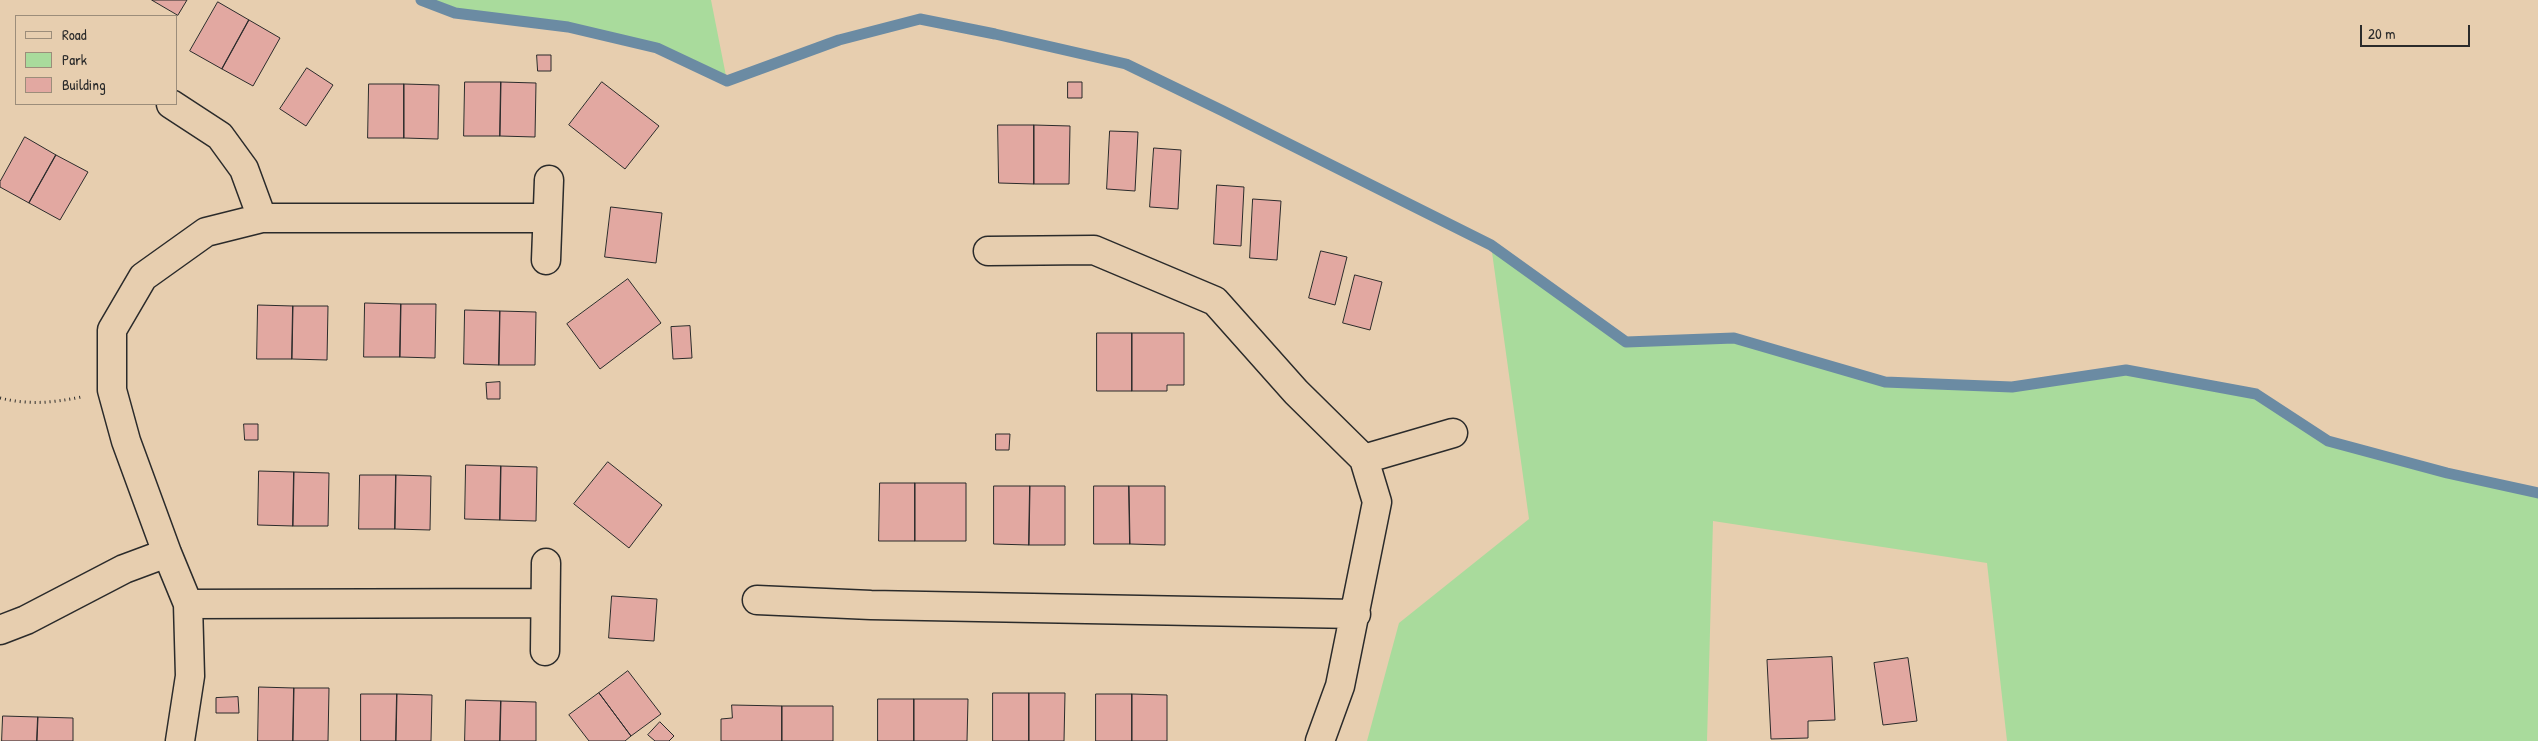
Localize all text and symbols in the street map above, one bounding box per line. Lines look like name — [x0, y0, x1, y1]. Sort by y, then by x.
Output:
legend — [15, 15, 178, 105]
scale bar — [2363, 15, 2473, 47]
text: 20 m — [2368, 23, 2395, 44]
text: Road — [62, 24, 87, 45]
text: Park — [62, 49, 87, 70]
text: Building — [62, 74, 106, 95]

